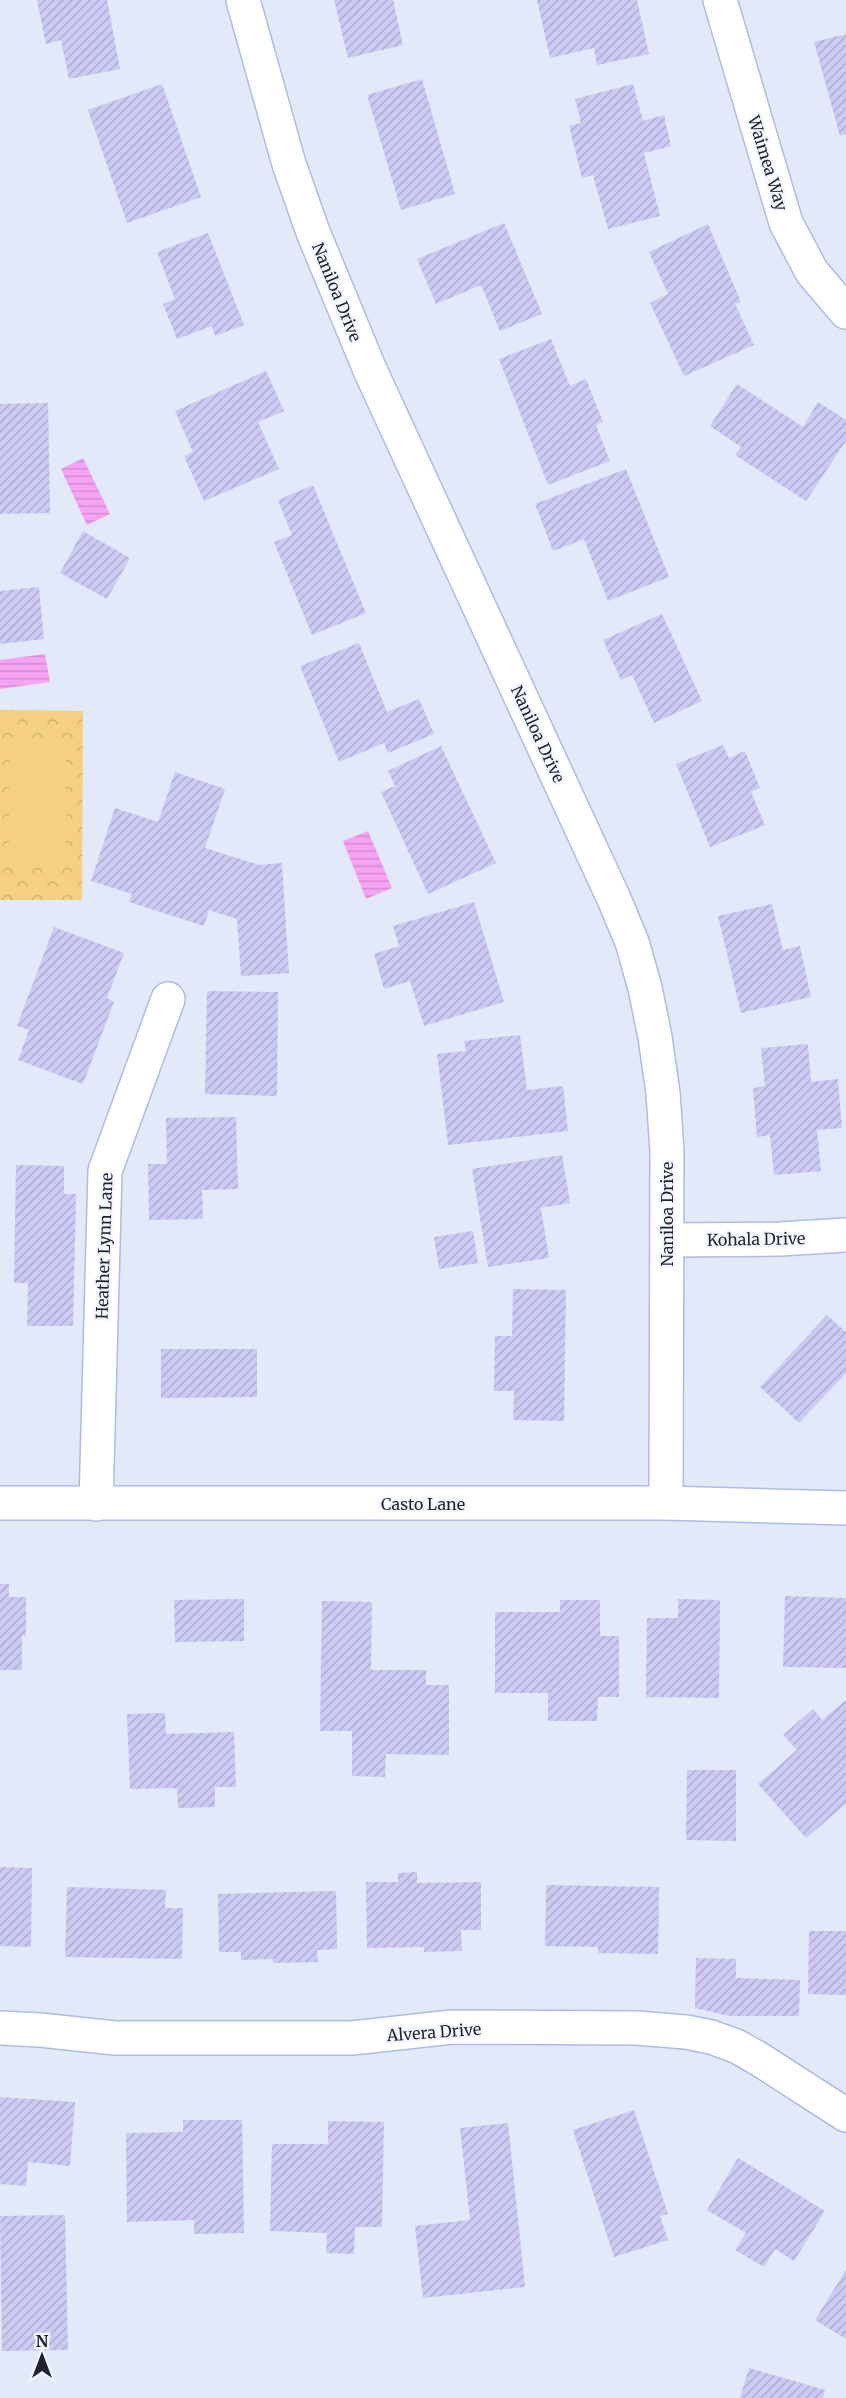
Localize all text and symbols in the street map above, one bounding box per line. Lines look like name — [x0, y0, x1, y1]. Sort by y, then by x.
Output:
street label: Waimea Way — [744, 112, 792, 214]
street label: Naniloa Drive — [308, 240, 366, 344]
street label: Naniloa Drive — [507, 682, 569, 786]
street label: Naniloa Drive — [657, 1162, 677, 1266]
street label: Heather Lynn Lane — [91, 1172, 117, 1320]
street label: Kohala Drive — [707, 1228, 805, 1250]
street label: Casto Lane — [381, 1494, 465, 1514]
street label: Alvera Drive — [385, 2019, 482, 2045]
north arrow — [12, 2326, 72, 2386]
text: N — [36, 2331, 49, 2351]

